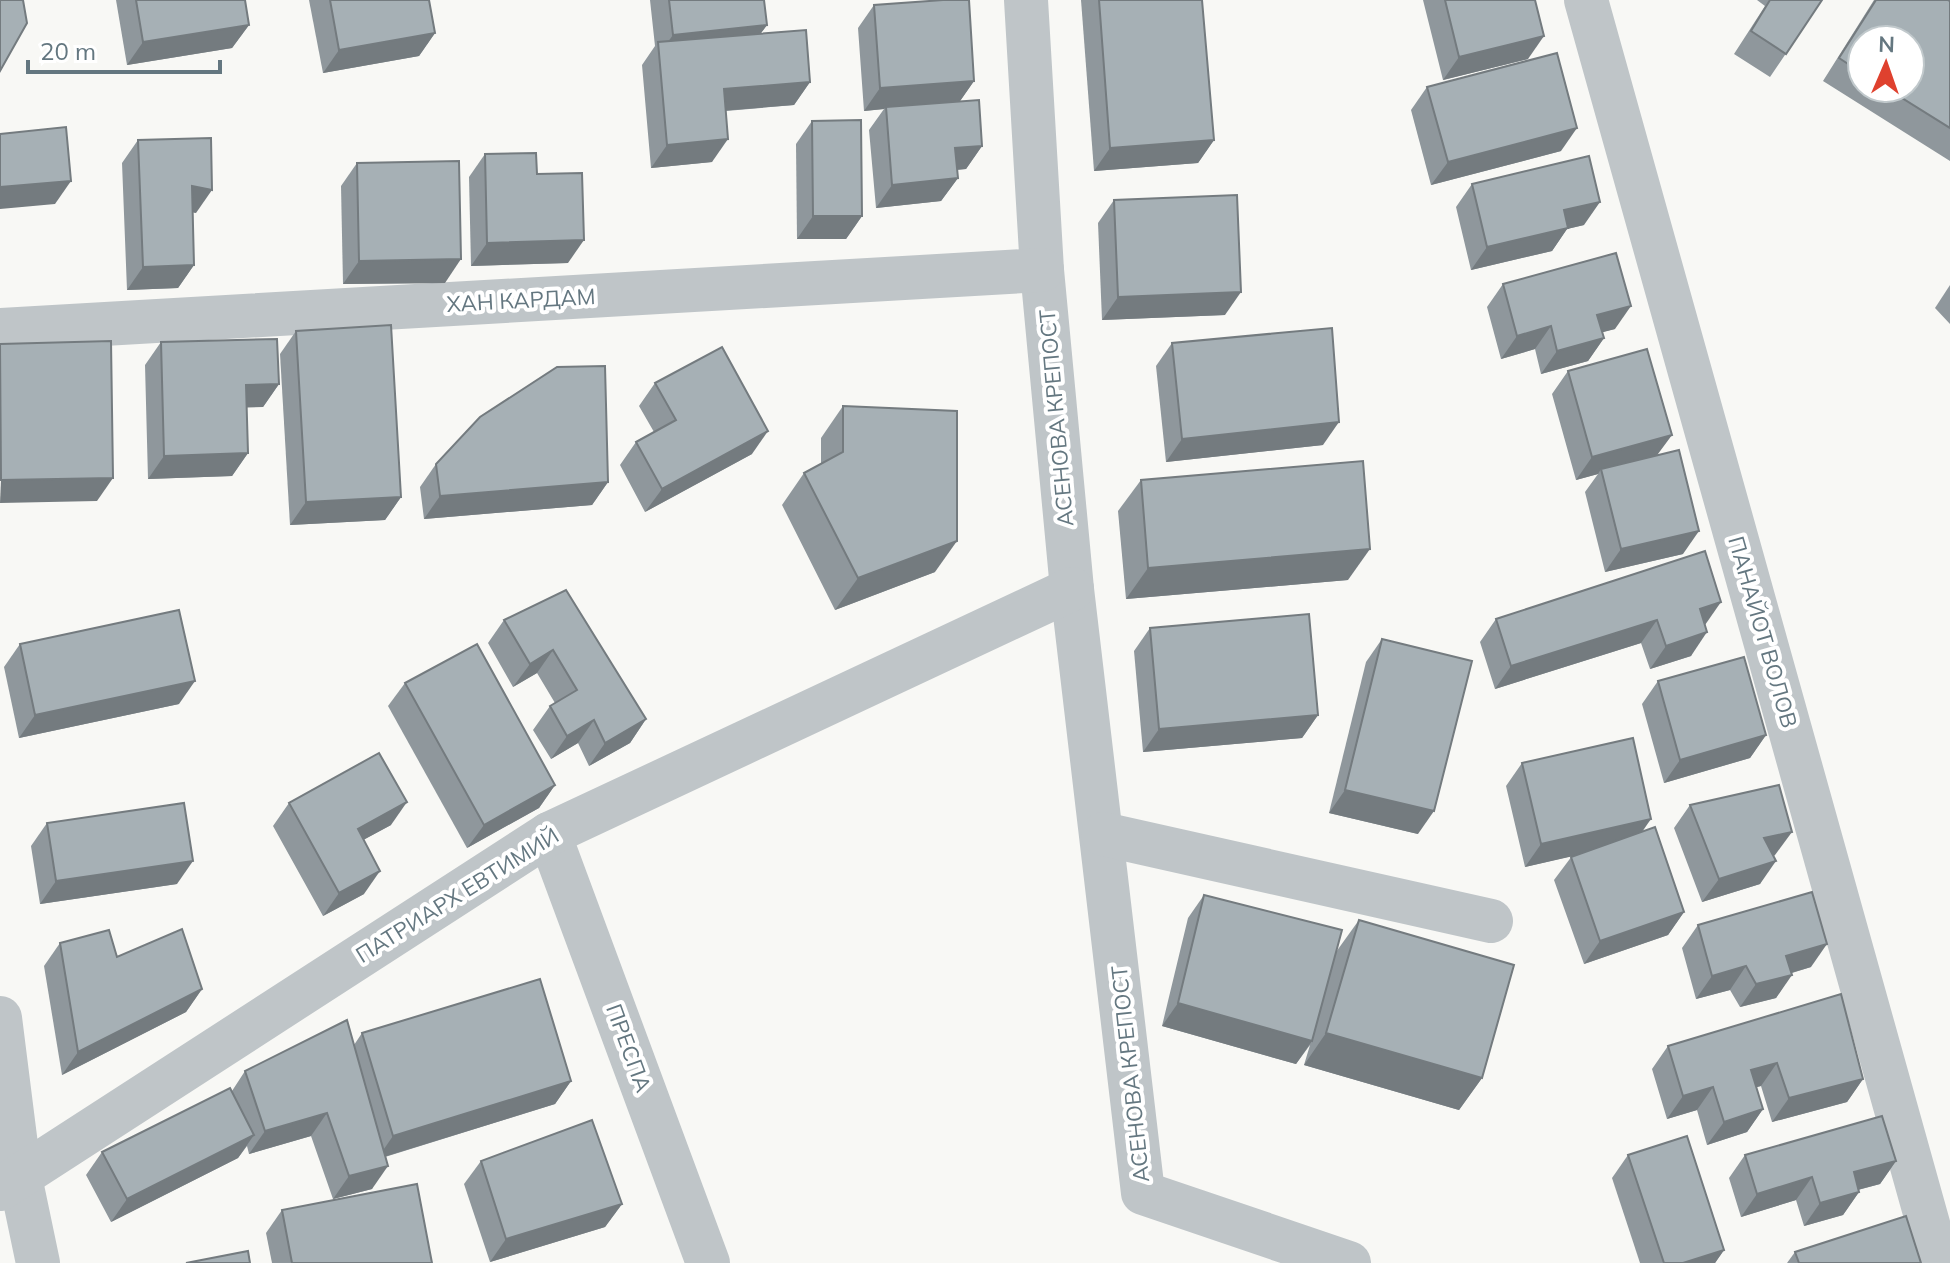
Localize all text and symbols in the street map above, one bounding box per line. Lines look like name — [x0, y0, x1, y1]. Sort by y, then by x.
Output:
scale bar — [28, 24, 220, 74]
north arrow — [1846, 24, 1926, 104]
text: N — [1878, 30, 1895, 58]
text: 20 m — [40, 36, 96, 66]
street label: ХАН КАРДАМ — [446, 282, 596, 318]
street label: АСЕНОВА КРЕПОСТ — [1033, 308, 1079, 528]
street label: ПАНАЙОТ ВОЛОВ — [1722, 533, 1804, 731]
street label: ПАТРИАРХ ЕВТИМИЙ — [350, 821, 564, 969]
street label: АСЕНОВА КРЕПОСТ — [1105, 964, 1155, 1184]
street label: ПРЕСПА — [600, 1000, 658, 1096]

